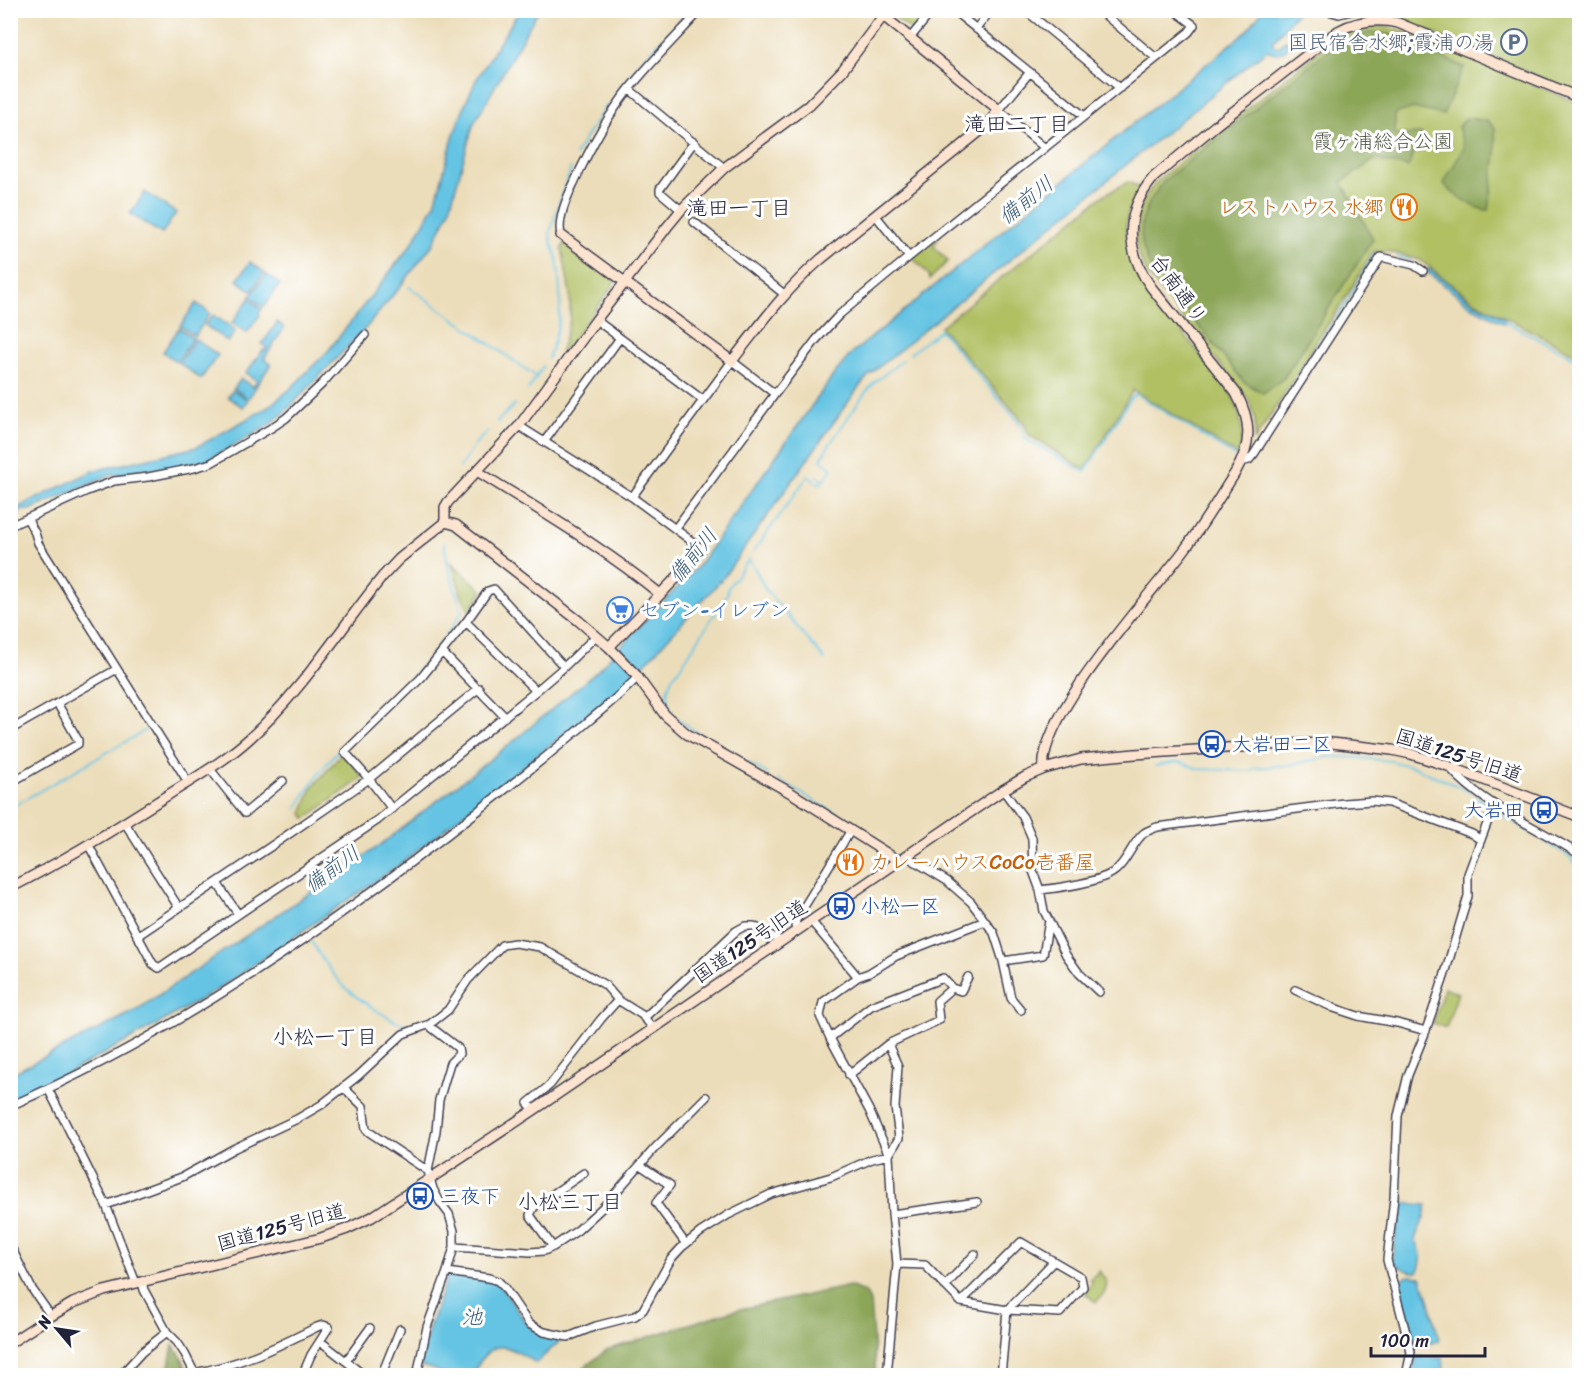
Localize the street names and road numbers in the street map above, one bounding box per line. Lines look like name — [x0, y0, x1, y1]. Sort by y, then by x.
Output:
street label: 台南通り — [1141, 247, 1216, 332]
street label: 国道125号旧道 — [1391, 718, 1527, 793]
street label: 国道125号旧道 — [686, 890, 815, 993]
street label: 国道125号旧道 — [213, 1193, 350, 1262]

